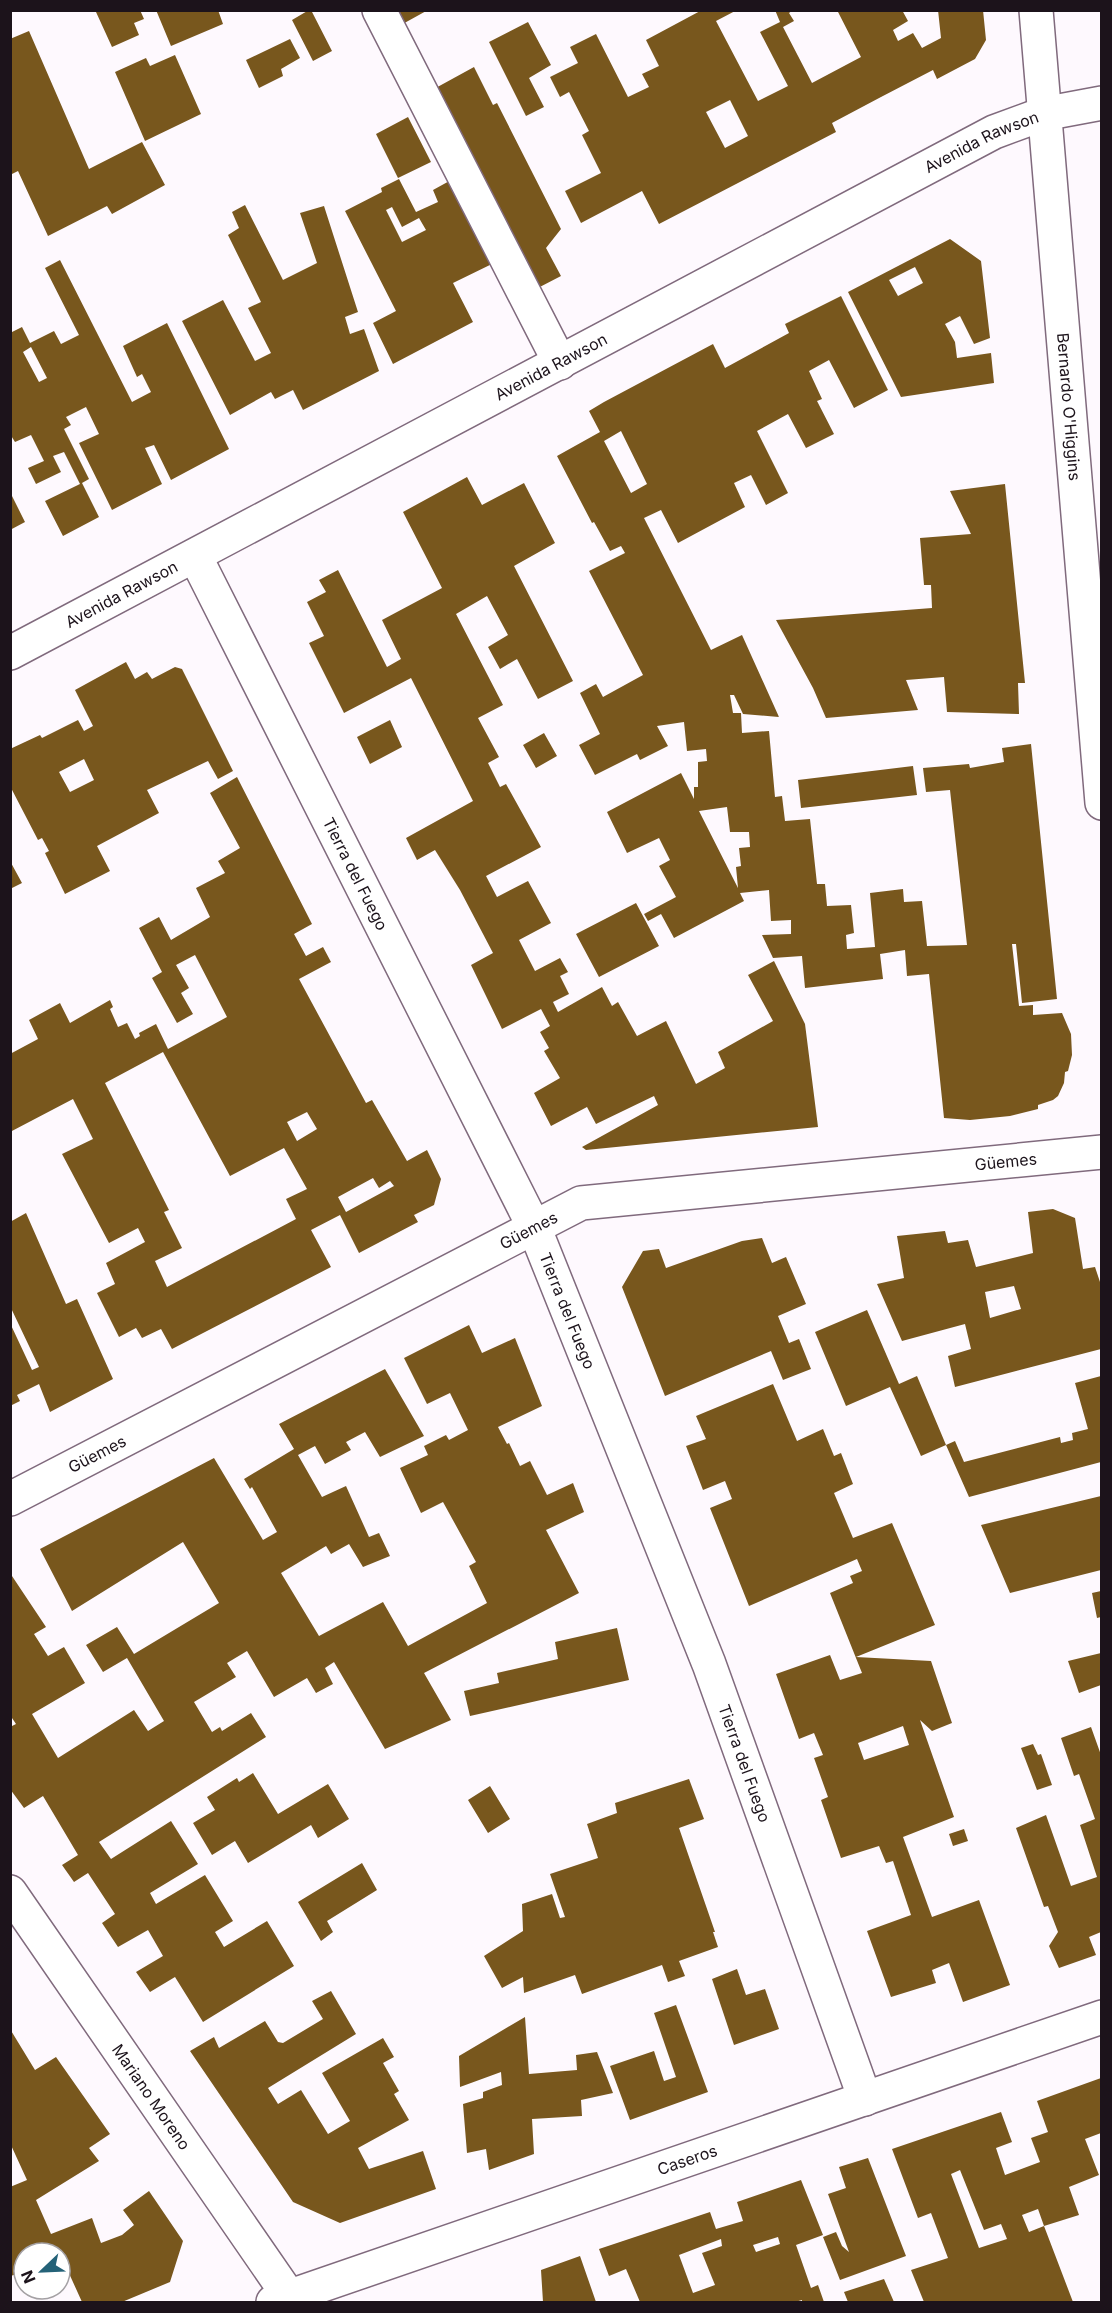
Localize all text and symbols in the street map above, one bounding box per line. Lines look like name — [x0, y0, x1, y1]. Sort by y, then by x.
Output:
street label: Avenida Rawson — [921, 106, 1041, 177]
street label: Avenida Rawson — [491, 329, 611, 405]
street label: Bernardo O'Higgins — [1053, 332, 1085, 481]
street label: Avenida Rawson — [62, 556, 181, 632]
street label: Tierra del Fuego — [319, 814, 392, 934]
street label: Güemes — [974, 1148, 1038, 1174]
street label: Güemes — [496, 1207, 561, 1253]
street label: Tierra del Fuego — [535, 1250, 600, 1372]
street label: Güemes — [65, 1431, 129, 1477]
street label: Tierra del Fuego — [714, 1702, 775, 1825]
street label: Mariano Moreno — [108, 2040, 195, 2154]
street label: Caseros — [655, 2140, 720, 2179]
north arrow — [12, 2241, 72, 2301]
text: N — [17, 2267, 40, 2286]

